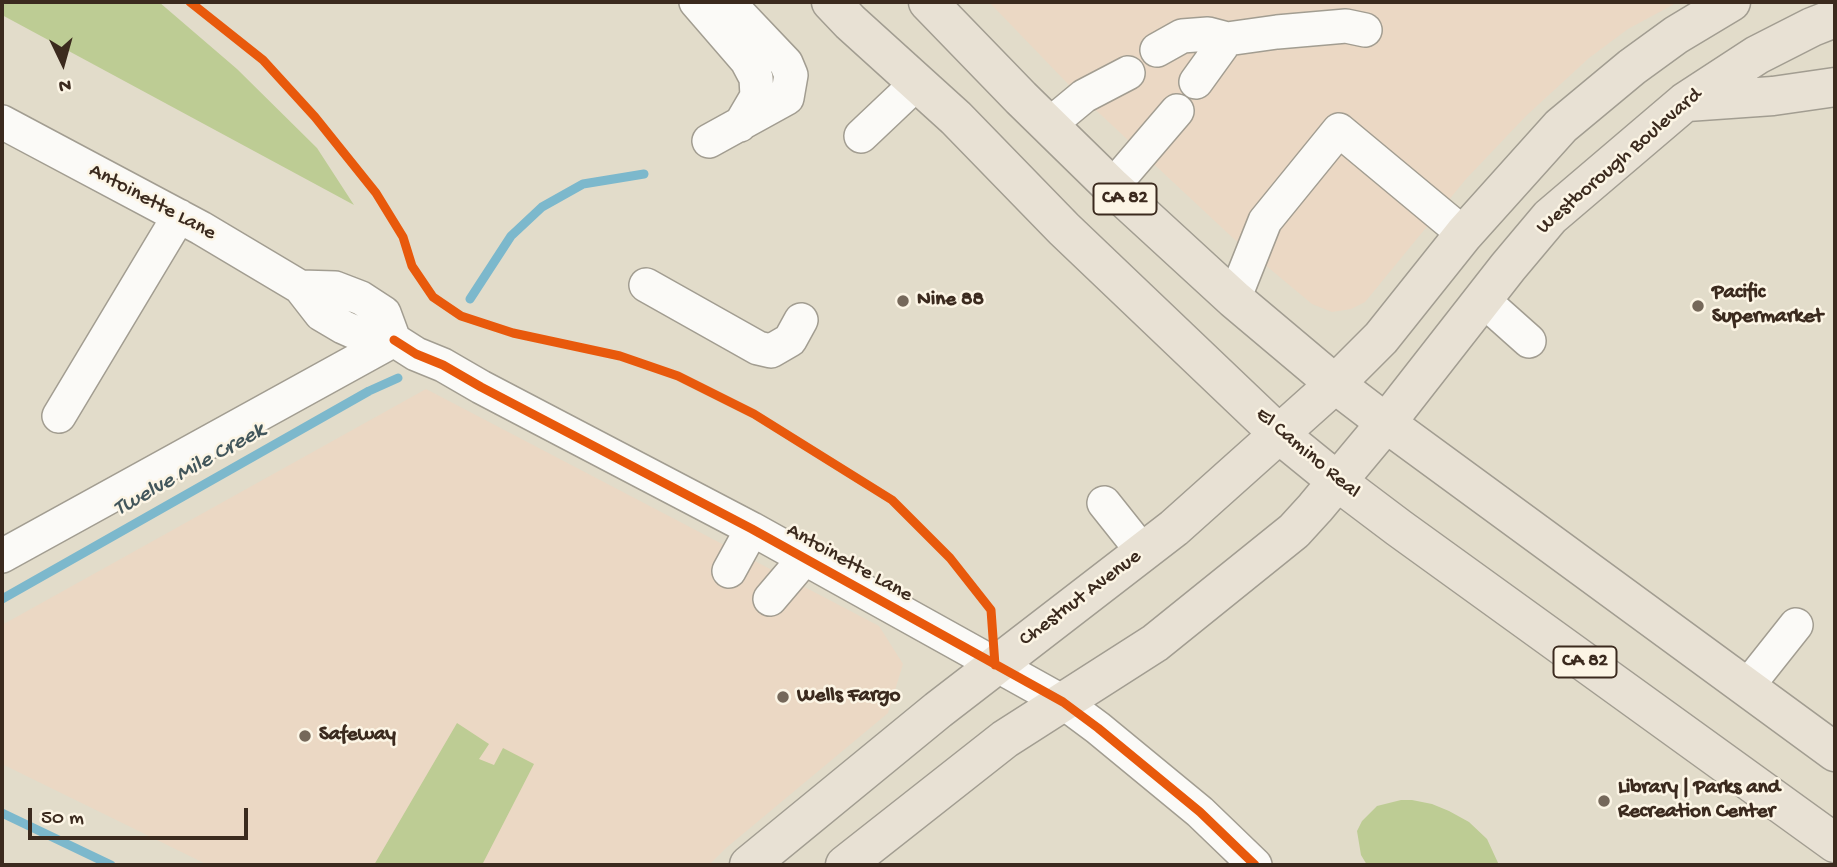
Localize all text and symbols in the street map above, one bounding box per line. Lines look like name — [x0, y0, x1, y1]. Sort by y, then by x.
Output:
north arrow — [28, 28, 98, 98]
text: N — [58, 72, 72, 96]
street label: Westborough Boulevard — [1532, 83, 1708, 241]
street label: Antoinette Lane — [84, 159, 220, 247]
road number: CA 82 — [1094, 183, 1156, 214]
place label: Pacific Supermarket — [1712, 281, 1823, 331]
place label: Nine 88 — [917, 288, 984, 314]
marker: Nine 88 — [895, 293, 911, 309]
marker: Pacific Supermarket — [1690, 298, 1706, 314]
street label: El Camino Real — [1249, 403, 1365, 505]
water label: Twelve Mile Creek — [109, 418, 271, 524]
street label: Antoinette Lane — [782, 519, 916, 609]
street label: Chestnut Avenue — [1015, 545, 1147, 653]
road number: CA 82 — [1554, 646, 1616, 678]
place label: Wells Fargo — [797, 684, 900, 710]
marker: Wells Fargo — [775, 689, 791, 705]
place label: Safeway — [319, 723, 396, 749]
marker: Safeway — [297, 728, 313, 744]
place label: Library | Parks and Recreation Center — [1618, 776, 1780, 826]
marker: Library | Parks and Recreation Center — [1596, 793, 1612, 809]
scale bar — [32, 794, 252, 838]
text: 50 m — [41, 807, 84, 832]

